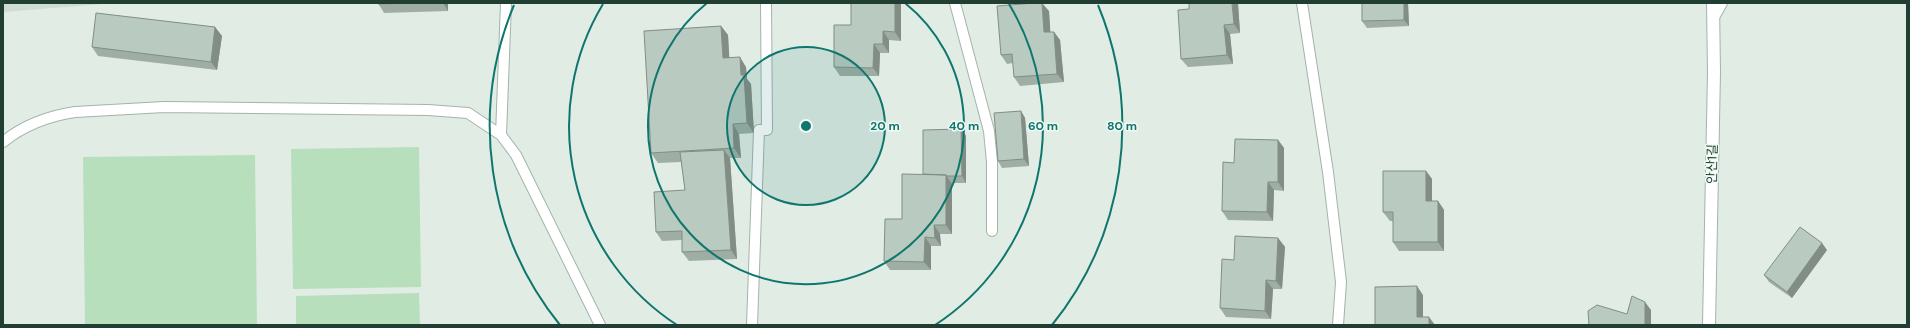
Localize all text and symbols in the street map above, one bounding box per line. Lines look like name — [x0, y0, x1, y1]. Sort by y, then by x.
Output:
text: 20 m — [870, 118, 900, 134]
text: 40 m — [949, 118, 979, 134]
text: 60 m — [1028, 118, 1058, 134]
text: 80 m — [1107, 118, 1137, 134]
centre of rings — [799, 119, 813, 133]
street label: 안산1길 — [1703, 144, 1721, 184]

